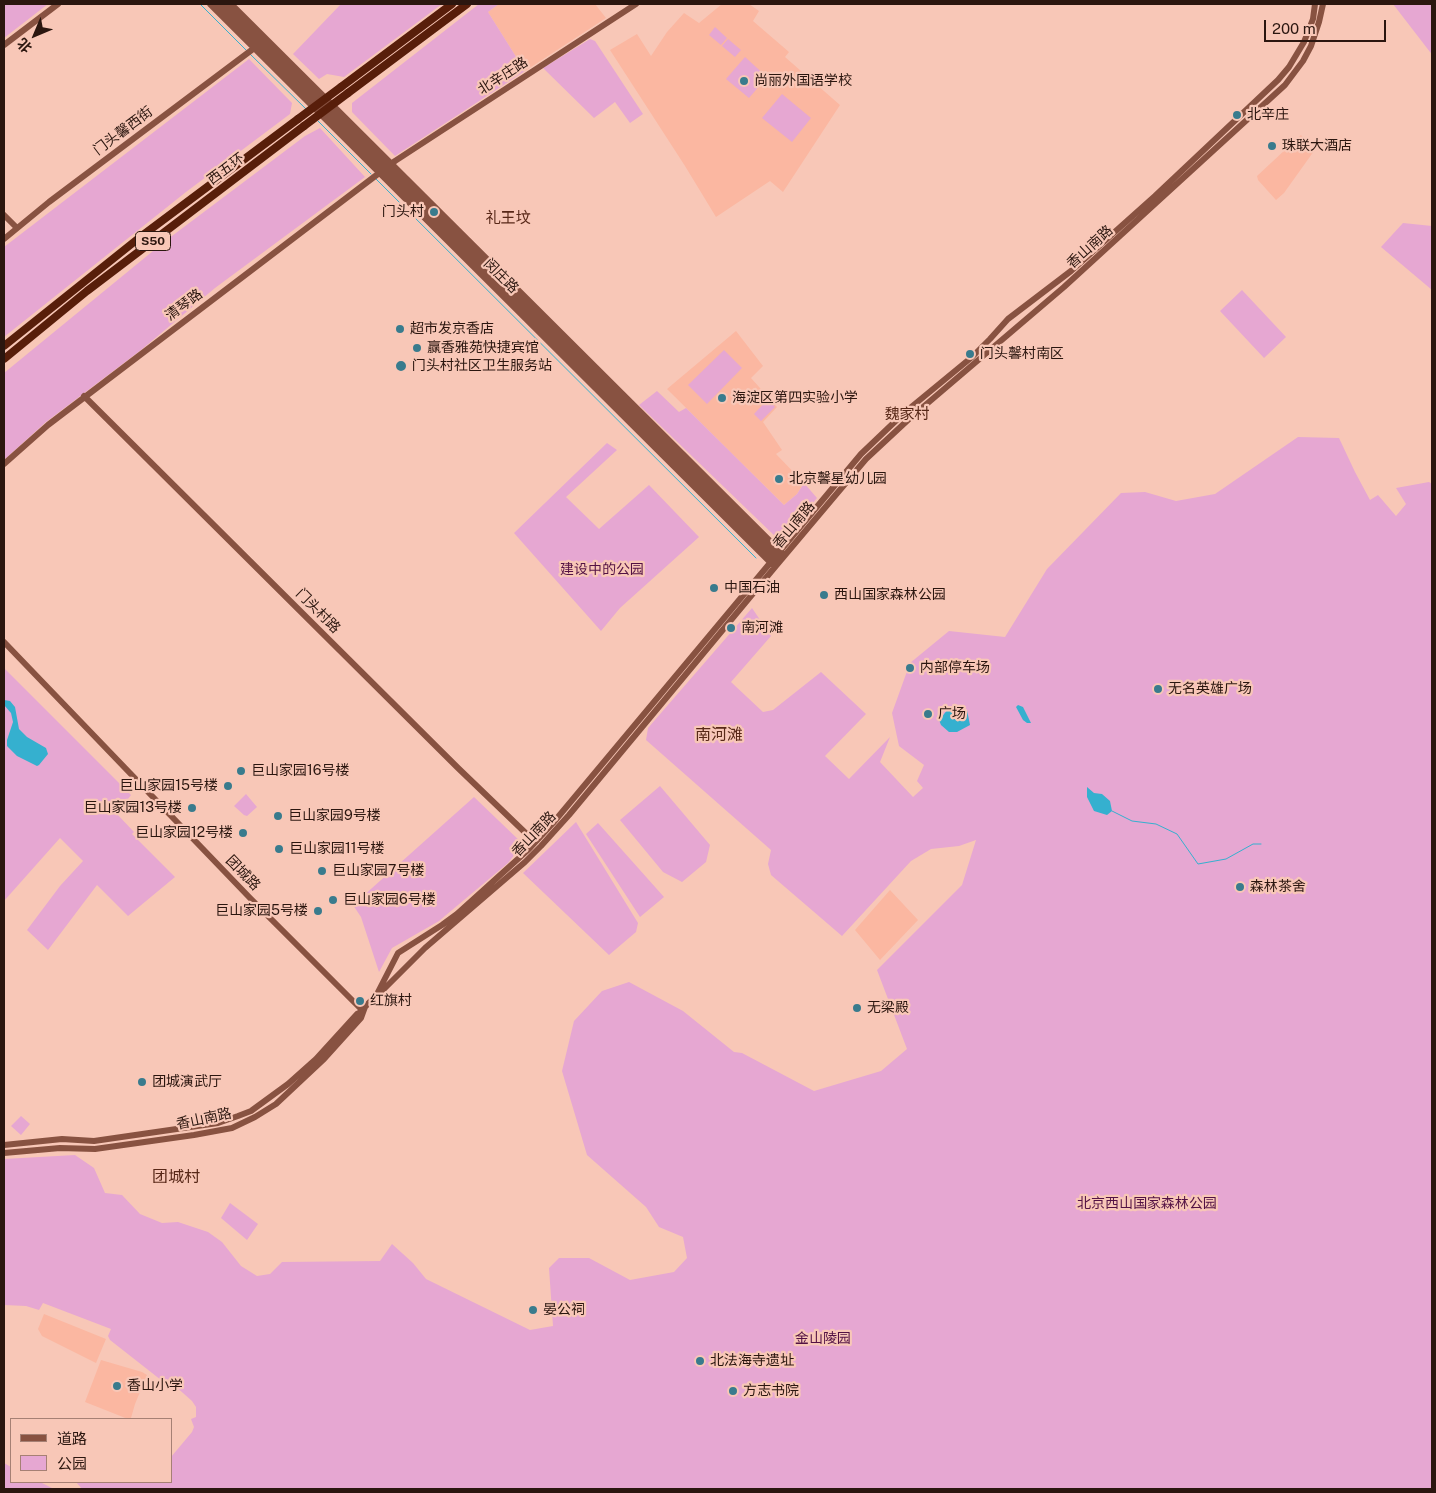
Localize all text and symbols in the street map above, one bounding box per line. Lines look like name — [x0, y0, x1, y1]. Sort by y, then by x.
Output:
north arrow — [10, 10, 60, 60]
scale bar — [1266, 10, 1388, 42]
text: 200 m — [1272, 20, 1316, 37]
text: 北 — [14, 35, 35, 56]
street label: 北辛庄路 — [475, 54, 531, 98]
place label: 尚丽外国语学校 — [754, 73, 852, 89]
marker: 尚丽外国语学校 — [738, 75, 750, 87]
street label: 门头馨西街 — [90, 103, 156, 159]
place label: 北辛庄 — [1247, 107, 1289, 123]
marker: 北辛庄 — [1231, 109, 1243, 121]
place label: 珠联大酒店 — [1282, 138, 1352, 154]
marker: 珠联大酒店 — [1266, 140, 1278, 152]
street label: 西五环 — [204, 150, 248, 188]
place label: 门头村 — [382, 204, 424, 220]
marker: 门头村 — [428, 206, 440, 218]
district label: 礼王坟 — [486, 209, 530, 227]
street label: 香山南路 — [1064, 222, 1116, 272]
road number: S50 — [136, 232, 170, 250]
street label: 闵庄路 — [480, 255, 522, 297]
street label: 清琴路 — [162, 286, 206, 324]
place label: 超市发京香店 — [410, 321, 494, 337]
marker: 超市发京香店 — [394, 323, 406, 335]
place label: 赢香雅苑快捷宾馆 — [427, 340, 539, 356]
marker: 赢香雅苑快捷宾馆 — [411, 342, 423, 354]
place label: 门头馨村南区 — [980, 346, 1064, 362]
marker: 门头馨村南区 — [964, 348, 976, 360]
place label: 门头村社区卫生服务站 — [412, 358, 552, 374]
marker: 门头村社区卫生服务站 — [394, 359, 408, 373]
place label: 海淀区第四实验小学 — [732, 390, 858, 406]
marker: 海淀区第四实验小学 — [716, 392, 728, 404]
district label: 魏家村 — [885, 405, 929, 423]
place label: 北京馨星幼儿园 — [789, 471, 887, 487]
marker: 北京馨星幼儿园 — [773, 473, 785, 485]
street label: 香山南路 — [770, 498, 818, 552]
park label: 建设中的公园 — [560, 562, 644, 578]
place label: 中国石油 — [724, 580, 780, 596]
marker: 中国石油 — [708, 582, 720, 594]
street label: 门头村路 — [292, 585, 344, 637]
place label: 西山国家森林公园 — [834, 587, 946, 603]
marker: 西山国家森林公园 — [818, 589, 830, 601]
place label: 南河滩 — [741, 620, 783, 636]
marker: 南河滩 — [725, 622, 737, 634]
place label: 内部停车场 — [920, 660, 990, 676]
marker: 内部停车场 — [904, 662, 916, 674]
place label: 无名英雄广场 — [1168, 681, 1252, 697]
marker: 无名英雄广场 — [1152, 683, 1164, 695]
place label: 广场 — [938, 706, 966, 722]
marker: 广场 — [922, 708, 934, 720]
district label: 南河滩 — [695, 725, 743, 745]
place label: 巨山家园16号楼 — [251, 763, 349, 779]
marker: 巨山家园16号楼 — [235, 765, 247, 777]
place label: 巨山家园15号楼 — [119, 778, 218, 794]
marker: 巨山家园15号楼 — [222, 780, 234, 792]
place label: 巨山家园13号楼 — [83, 800, 182, 816]
marker: 巨山家园13号楼 — [186, 802, 198, 814]
place label: 巨山家园9号楼 — [288, 808, 381, 824]
street label: 香山南路 — [509, 808, 559, 860]
marker: 巨山家园9号楼 — [272, 810, 284, 822]
place label: 巨山家园12号楼 — [135, 825, 233, 841]
marker: 巨山家园12号楼 — [237, 827, 249, 839]
place label: 巨山家园11号楼 — [289, 841, 384, 857]
marker: 巨山家园11号楼 — [273, 843, 285, 855]
street label: 团城路 — [222, 852, 264, 894]
place label: 巨山家园7号楼 — [332, 863, 424, 879]
marker: 巨山家园7号楼 — [316, 865, 328, 877]
place label: 森林茶舍 — [1250, 879, 1306, 895]
marker: 森林茶舍 — [1234, 881, 1246, 893]
place label: 巨山家园6号楼 — [343, 892, 436, 908]
marker: 巨山家园6号楼 — [327, 894, 339, 906]
place label: 巨山家园5号楼 — [215, 903, 308, 919]
marker: 巨山家园5号楼 — [312, 905, 324, 917]
place label: 红旗村 — [370, 993, 412, 1009]
marker: 红旗村 — [354, 995, 366, 1007]
place label: 无梁殿 — [867, 1000, 909, 1016]
marker: 无梁殿 — [851, 1002, 863, 1014]
place label: 团城演武厅 — [152, 1074, 222, 1090]
marker: 团城演武厅 — [136, 1076, 148, 1088]
street label: 香山南路 — [175, 1105, 233, 1133]
district label: 团城村 — [152, 1167, 200, 1187]
park label: 北京西山国家森林公园 — [1077, 1196, 1217, 1212]
place label: 晏公祠 — [543, 1302, 585, 1318]
marker: 晏公祠 — [527, 1304, 539, 1316]
park label: 金山陵园 — [795, 1331, 851, 1347]
place label: 北法海寺遗址 — [710, 1353, 794, 1369]
marker: 北法海寺遗址 — [694, 1355, 706, 1367]
place label: 香山小学 — [127, 1378, 183, 1394]
marker: 香山小学 — [111, 1380, 123, 1392]
place label: 方志书院 — [743, 1383, 799, 1399]
marker: 方志书院 — [727, 1385, 739, 1397]
legend — [10, 1418, 172, 1483]
text: 道路 — [57, 1430, 87, 1447]
text: 公园 — [57, 1455, 87, 1472]

